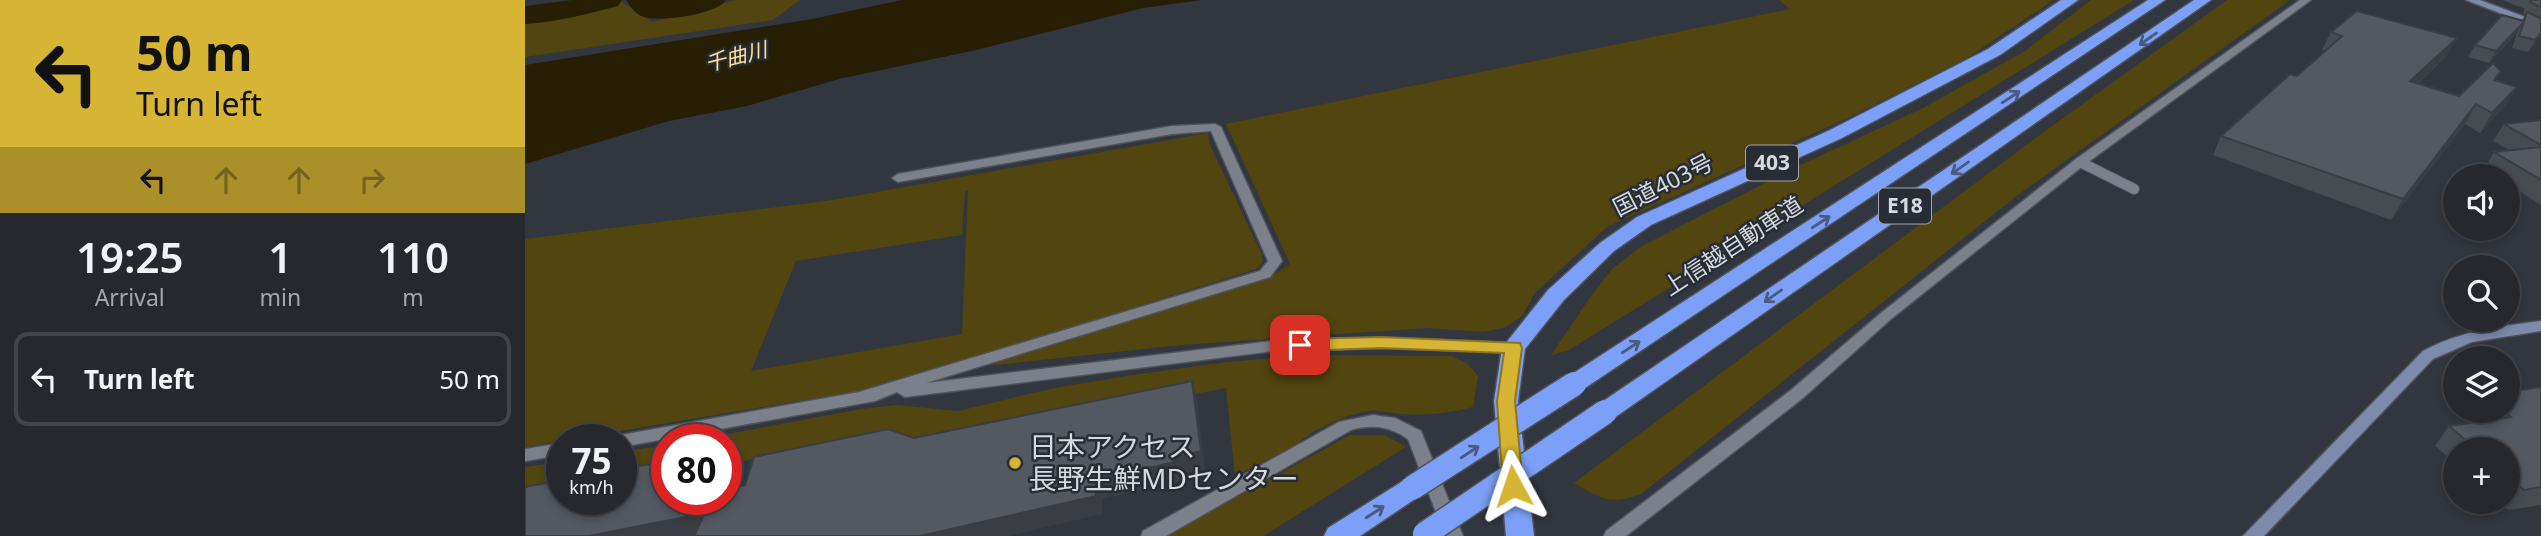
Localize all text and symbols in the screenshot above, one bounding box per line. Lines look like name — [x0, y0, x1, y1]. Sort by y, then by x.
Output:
text: 50 m — [136, 19, 253, 85]
icon: left — [21, 28, 112, 119]
one-way arrow — [2139, 32, 2158, 46]
water label: 千曲川 — [702, 34, 772, 77]
text: Turn left — [136, 82, 262, 125]
one-way arrow — [2001, 89, 2021, 103]
street label: 国道403号 — [1607, 145, 1718, 223]
road number: 403 — [1746, 146, 1798, 180]
icon: left — [134, 161, 172, 199]
icon: ahead — [207, 161, 245, 199]
icon: ahead — [280, 161, 318, 199]
icon: right — [353, 161, 391, 199]
one-way arrow — [1951, 161, 1970, 175]
map controls — [2443, 164, 2520, 514]
button: sound — [2443, 164, 2520, 241]
street label: 上信越自動車道 — [1656, 188, 1809, 302]
road number: E18 — [1879, 188, 1931, 224]
one-way arrow — [1811, 214, 1831, 228]
text: 19:25 — [76, 228, 184, 285]
text: 1 — [268, 228, 292, 285]
text: 110 — [377, 228, 449, 285]
button: search — [2443, 255, 2520, 332]
text: Arrival — [95, 281, 165, 313]
text: min — [259, 281, 301, 313]
text: m — [402, 281, 424, 313]
one-way arrow — [1764, 289, 1783, 304]
pin — [1270, 315, 1330, 375]
icon: arrive — [1281, 326, 1319, 364]
one-way arrow — [1621, 340, 1641, 354]
button: layers — [2443, 346, 2520, 423]
icon: left — [25, 360, 63, 398]
text: Turn left — [84, 361, 195, 397]
text: 50 m — [439, 361, 500, 397]
speed limit sign: 80 — [651, 424, 742, 515]
place label: 日本アクセス 長野生鮮MDセンター — [1029, 427, 1299, 497]
text: 75 — [571, 437, 612, 484]
button: + — [2443, 437, 2520, 514]
one-way arrow — [1459, 444, 1479, 458]
position arrow — [1476, 449, 1550, 523]
marker: 日本アクセス 長野生鮮MDセンター — [1007, 455, 1023, 471]
text: km/h — [569, 475, 614, 499]
one-way arrow — [1364, 505, 1384, 519]

